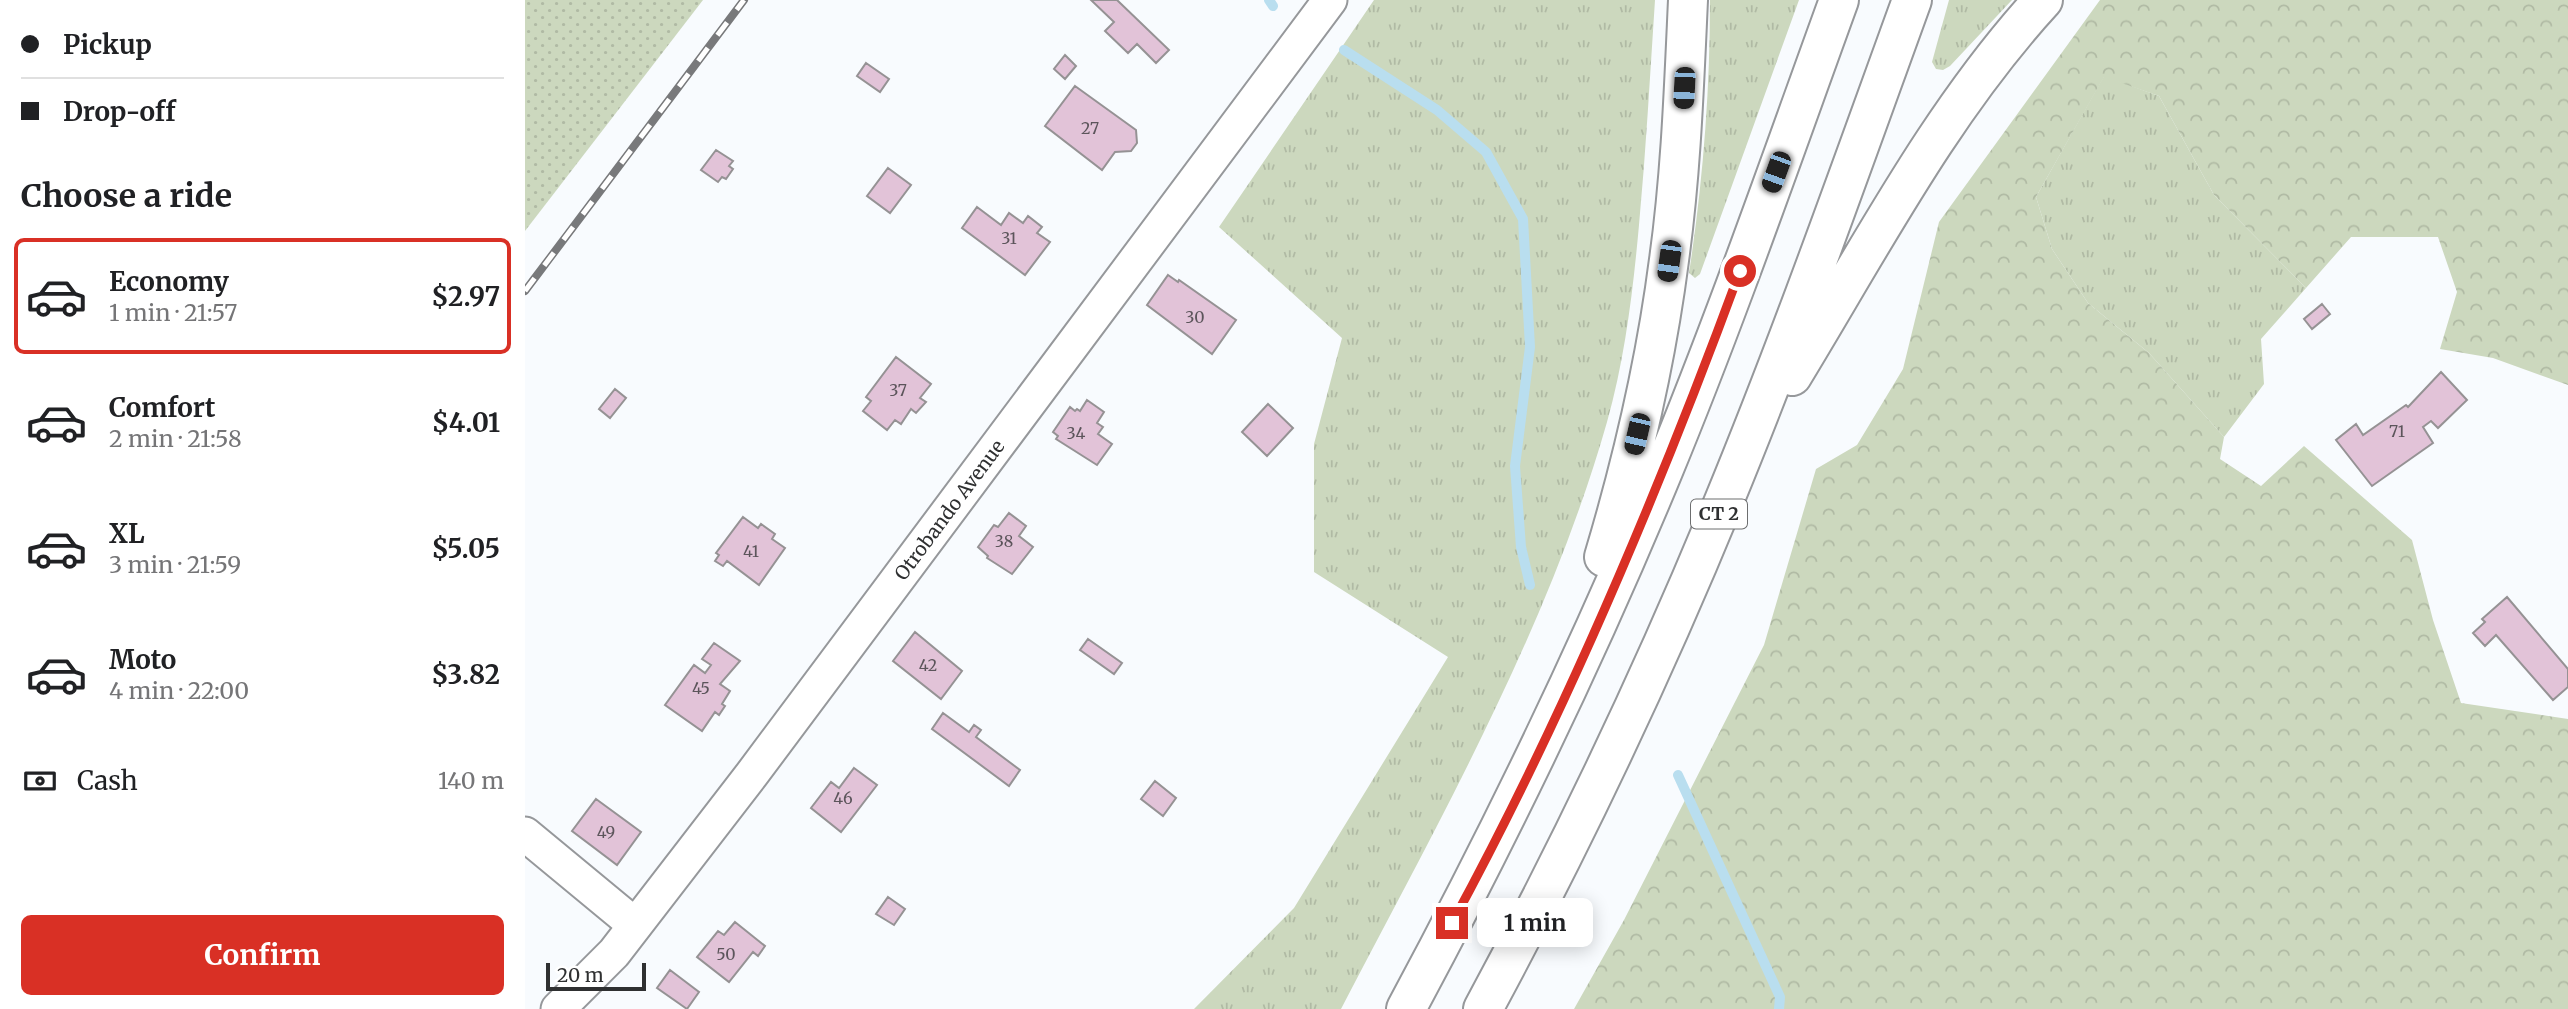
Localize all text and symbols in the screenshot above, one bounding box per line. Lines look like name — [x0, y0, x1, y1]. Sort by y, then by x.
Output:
text: Pickup — [63, 28, 152, 61]
car — [1673, 66, 1696, 110]
text: Drop-off — [63, 95, 176, 128]
house number: 27 — [1081, 118, 1099, 138]
car — [1759, 149, 1794, 195]
text: Choose a ride — [21, 176, 232, 216]
house number: 31 — [1001, 228, 1017, 248]
car — [1656, 239, 1683, 283]
route start — [1724, 255, 1756, 287]
icon: car — [25, 265, 88, 328]
text: Economy — [109, 265, 229, 298]
text: $2.97 — [431, 280, 500, 313]
text: 1 min · 21:57 — [109, 298, 237, 327]
house number: 30 — [1185, 307, 1205, 327]
house number: 37 — [889, 380, 907, 400]
icon: car — [25, 391, 88, 454]
text: Comfort — [109, 391, 215, 424]
text: $4.01 — [432, 406, 500, 439]
car — [1623, 411, 1652, 457]
house number: 71 — [2389, 421, 2405, 441]
house number: 34 — [1067, 423, 1086, 443]
text: 2 min · 21:58 — [109, 424, 242, 453]
street label: Otrobando Avenue — [889, 435, 1010, 585]
road number: CT 2 — [1691, 500, 1747, 528]
icon: car — [25, 517, 88, 580]
text: XL — [109, 517, 145, 550]
house number: 38 — [995, 531, 1013, 551]
text: $5.05 — [431, 532, 500, 565]
house number: 41 — [743, 541, 759, 561]
text: 3 min · 21:59 — [109, 550, 241, 579]
icon: car — [25, 643, 88, 706]
text: Moto — [109, 643, 176, 676]
house number: 42 — [919, 655, 937, 675]
text: $3.82 — [431, 658, 500, 691]
text: 4 min · 22:00 — [109, 676, 249, 705]
house number: 45 — [692, 678, 710, 698]
icon: cash — [21, 762, 59, 800]
text: Cash — [77, 764, 138, 797]
text: 140 m — [438, 766, 504, 795]
house number: 46 — [833, 788, 853, 808]
house number: 49 — [597, 822, 615, 842]
callout: 1 min — [1476, 898, 1592, 948]
route end — [1436, 907, 1468, 939]
text: 1 min — [1504, 908, 1566, 937]
button: Confirm — [21, 915, 504, 995]
house number: 50 — [716, 944, 736, 964]
scale bar — [546, 960, 646, 992]
text: 20 m — [557, 963, 604, 987]

